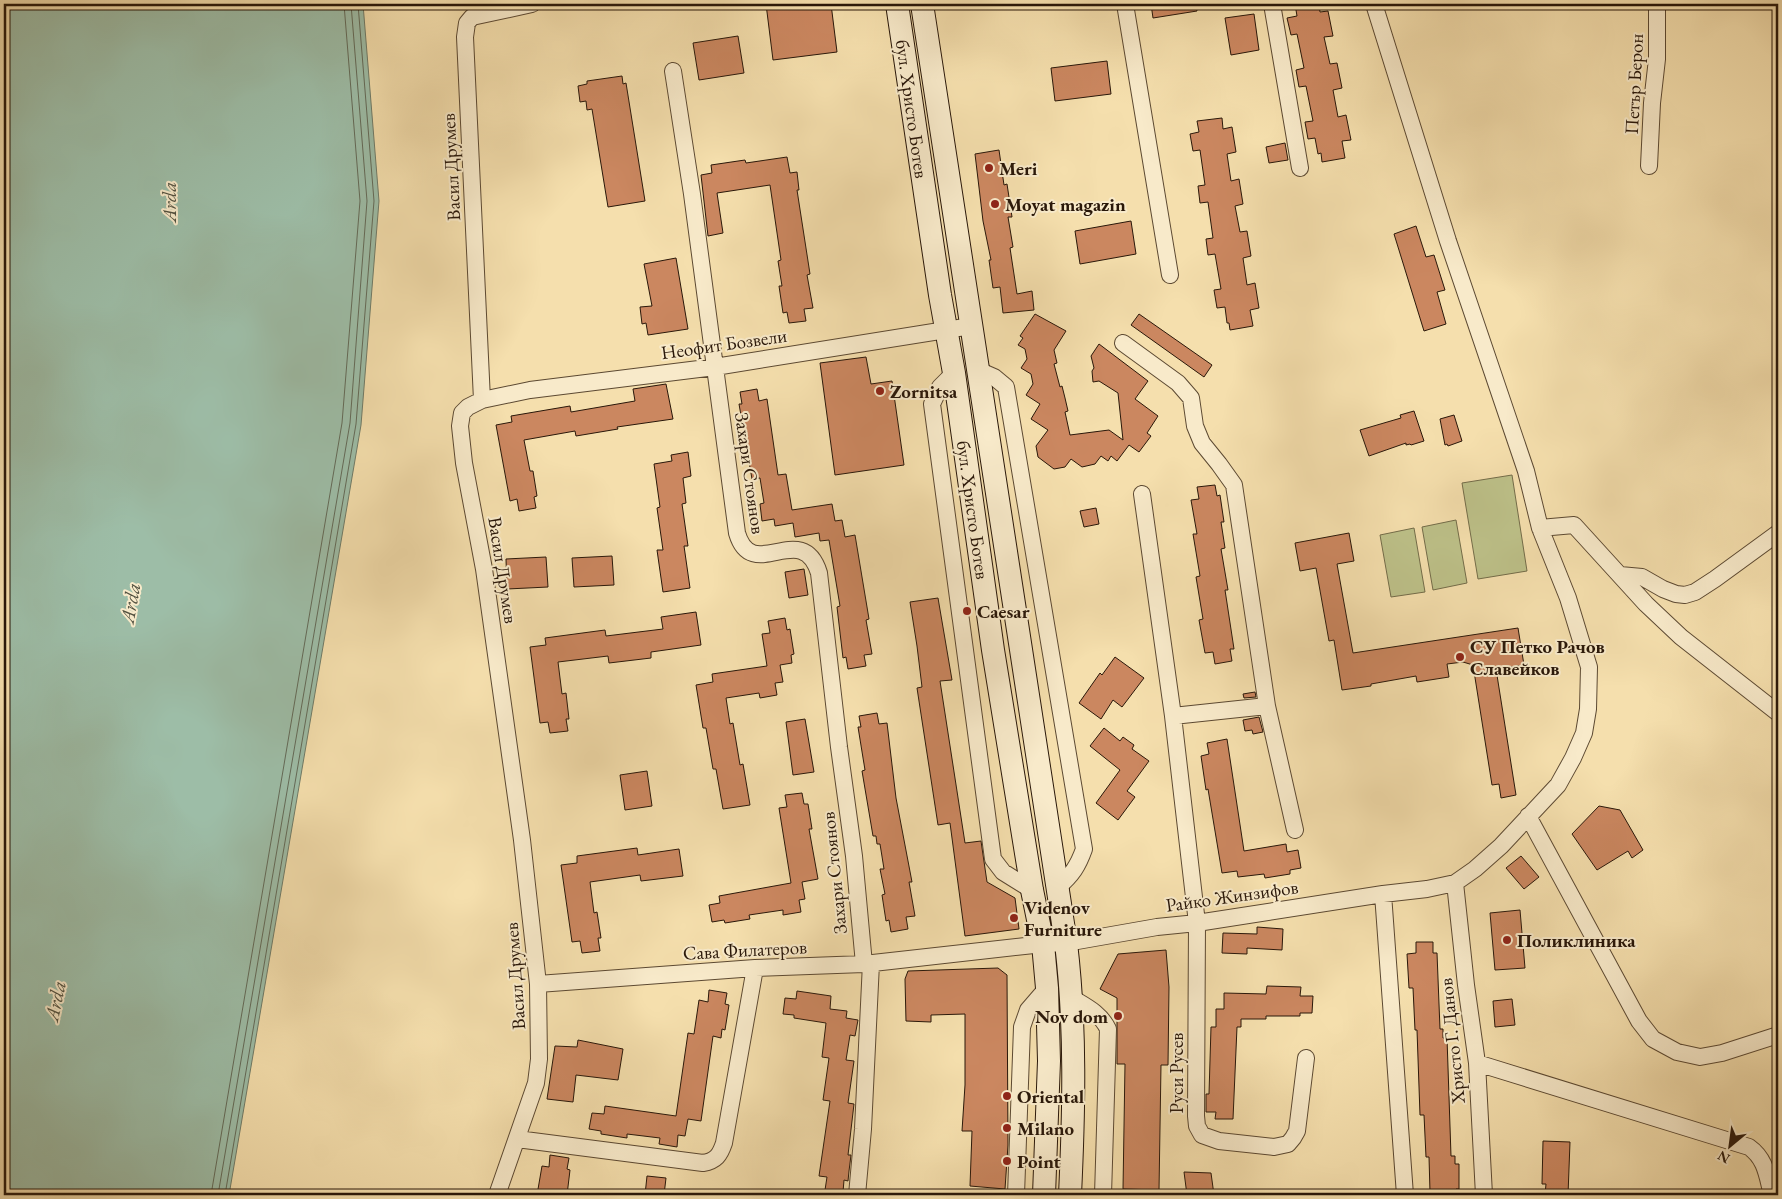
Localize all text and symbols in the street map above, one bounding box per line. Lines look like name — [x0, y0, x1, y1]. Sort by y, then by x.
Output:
street label: Петър Берон — [1619, 33, 1649, 135]
street label: бул. Христо Ботев — [890, 38, 934, 180]
street label: Васил Друмев — [436, 113, 466, 221]
place label: Meri — [999, 156, 1038, 181]
marker: Meri — [983, 162, 995, 174]
water label: Arda — [156, 182, 182, 224]
place label: Moyat magazin — [1005, 192, 1126, 217]
marker: Moyat magazin — [989, 198, 1001, 210]
street label: Неофит Бозвели — [659, 323, 789, 365]
place label: Zornitsa — [890, 379, 958, 404]
marker: Zornitsa — [874, 385, 886, 397]
street label: Захари Стоянов — [729, 411, 771, 535]
street label: бул. Христо Ботев — [951, 439, 995, 581]
street label: Васил Друмев — [482, 515, 524, 625]
water label: Arda — [113, 581, 146, 627]
place label: Caesar — [977, 599, 1030, 624]
marker: Caesar — [961, 605, 973, 617]
place label: СУ Петко Рачов Славейков — [1470, 634, 1605, 681]
marker: СУ Петко Рачов Славейков — [1454, 651, 1466, 663]
street label: Захари Стоянов — [815, 811, 853, 935]
street label: Райко Жинзифов — [1164, 874, 1300, 918]
place label: Videnov Furniture — [1024, 895, 1102, 942]
marker: Videnov Furniture — [1008, 912, 1020, 924]
street label: Васил Друмев — [499, 921, 531, 1031]
place label: Поликлиника — [1517, 928, 1636, 953]
street label: Сава Филатеров — [682, 934, 808, 966]
marker: Поликлиника — [1501, 934, 1513, 946]
street label: Христо Г. Данов — [1433, 977, 1471, 1106]
water label: Arda — [38, 978, 72, 1025]
place label: Nov dom — [1035, 1004, 1109, 1029]
marker: Nov dom — [1112, 1010, 1124, 1022]
street label: Руси Русев — [1164, 1033, 1189, 1113]
place label: Oriental — [1017, 1084, 1085, 1109]
marker: Oriental — [1001, 1090, 1013, 1102]
place label: Milano — [1017, 1116, 1075, 1141]
marker: Milano — [1001, 1122, 1013, 1134]
north arrow — [1704, 1122, 1754, 1172]
text: N — [1714, 1146, 1733, 1168]
place label: Point — [1017, 1149, 1061, 1174]
marker: Point — [1001, 1155, 1013, 1167]

